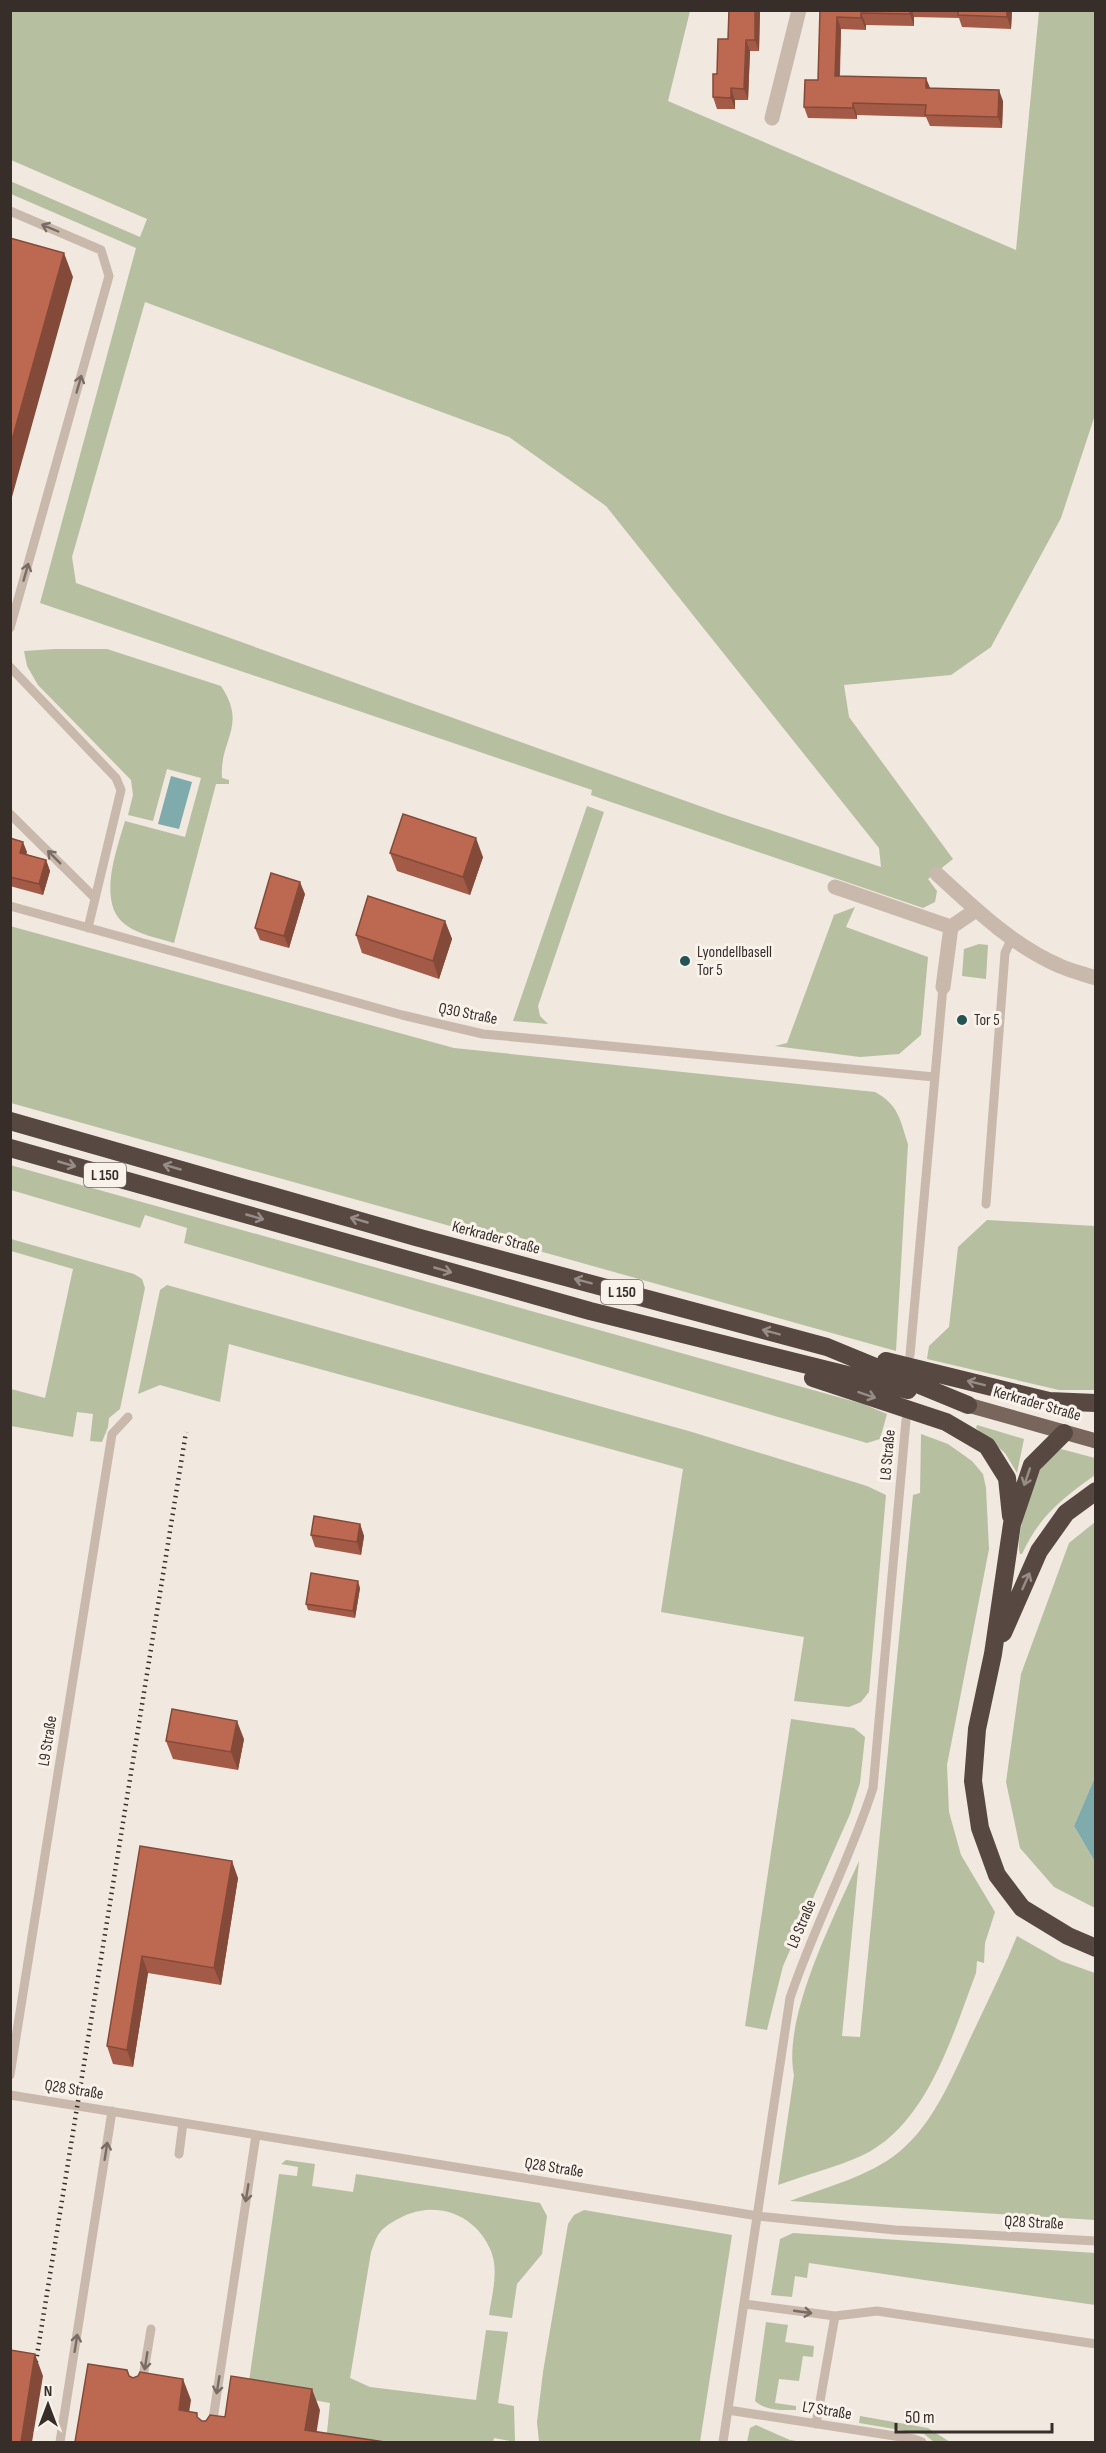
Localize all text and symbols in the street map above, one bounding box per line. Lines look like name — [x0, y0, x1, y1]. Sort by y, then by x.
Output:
one-way arrow — [42, 222, 60, 233]
one-way arrow — [74, 375, 85, 394]
one-way arrow — [21, 562, 32, 581]
one-way arrow — [46, 850, 61, 865]
place label: Lyondellbasell Tor 5 — [697, 943, 772, 980]
marker: Lyondellbasell Tor 5 — [678, 954, 692, 968]
street label: Q30 Straße — [437, 999, 499, 1029]
place label: Tor 5 — [974, 1011, 1000, 1030]
marker: Tor 5 — [955, 1013, 969, 1027]
one-way arrow — [57, 1159, 76, 1170]
one-way arrow — [163, 1161, 182, 1172]
road number: L 150 — [84, 1163, 126, 1187]
one-way arrow — [245, 1212, 264, 1223]
one-way arrow — [350, 1214, 369, 1226]
street label: Kerkrader Straße — [450, 1217, 542, 1259]
one-way arrow — [433, 1264, 452, 1276]
one-way arrow — [573, 1275, 592, 1287]
road number: L 150 — [601, 1280, 643, 1304]
one-way arrow — [762, 1325, 781, 1337]
one-way arrow — [967, 1377, 986, 1389]
street label: Kerkrader Straße — [991, 1382, 1083, 1426]
one-way arrow — [857, 1391, 876, 1402]
street label: L8 Straße — [876, 1429, 900, 1481]
one-way arrow — [1021, 1467, 1032, 1486]
one-way arrow — [1021, 1572, 1032, 1590]
street label: L9 Straße — [35, 1714, 61, 1768]
street label: L8 Straße — [783, 1897, 821, 1951]
street label: Q28 Straße — [43, 2076, 105, 2104]
one-way arrow — [100, 2141, 111, 2161]
street label: Q28 Straße — [523, 2154, 585, 2182]
one-way arrow — [242, 2182, 253, 2202]
street label: Q28 Straße — [1004, 2212, 1064, 2234]
one-way arrow — [792, 2307, 812, 2318]
one-way arrow — [70, 2334, 81, 2354]
one-way arrow — [140, 2350, 151, 2370]
north arrow — [18, 2375, 78, 2435]
one-way arrow — [213, 2375, 224, 2395]
text: N — [44, 2382, 52, 2401]
scale bar — [896, 2396, 1052, 2434]
street label: L7 Straße — [801, 2398, 853, 2424]
text: 50 m — [905, 2407, 935, 2428]

